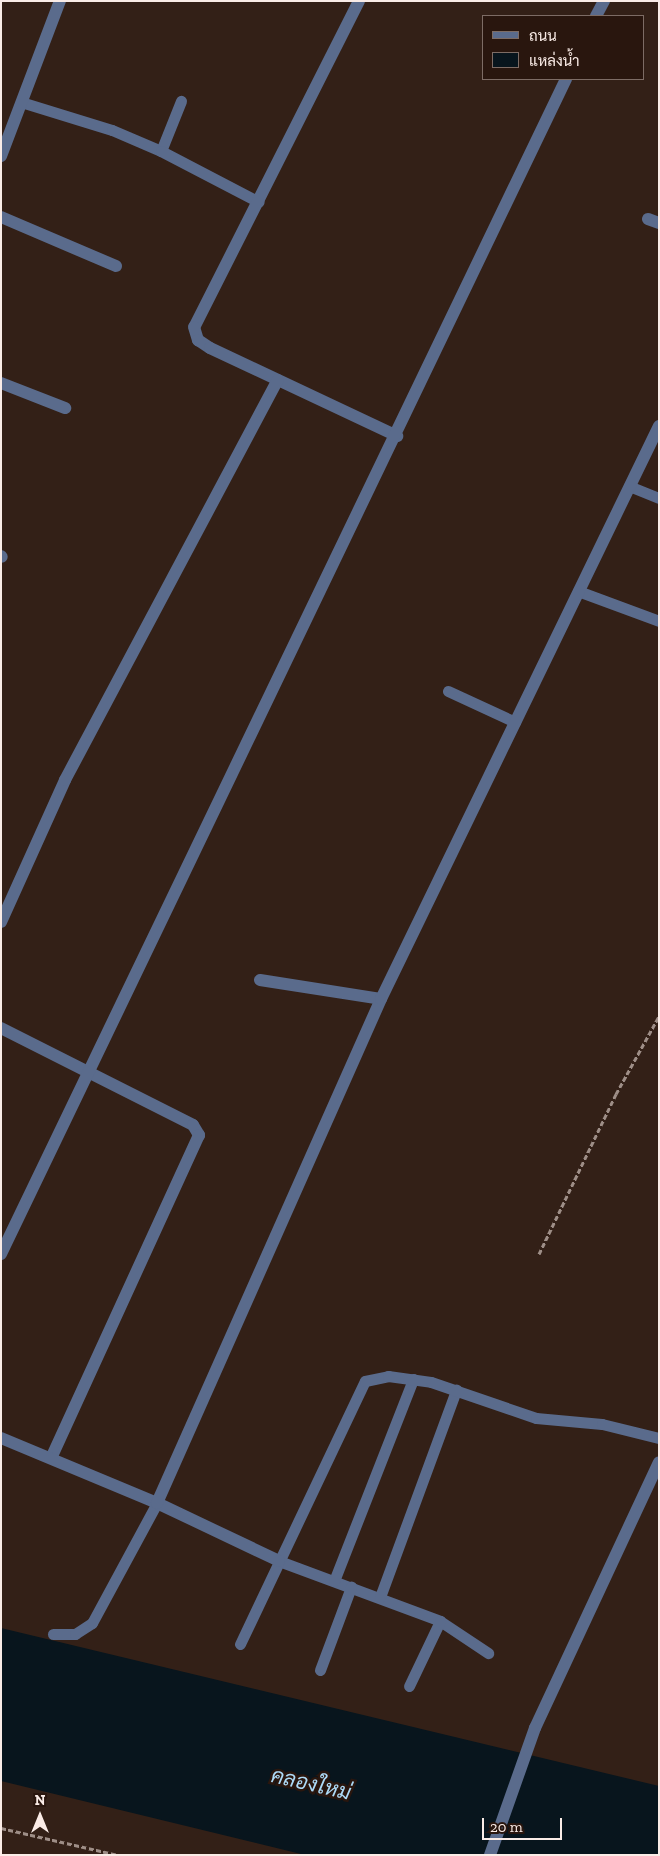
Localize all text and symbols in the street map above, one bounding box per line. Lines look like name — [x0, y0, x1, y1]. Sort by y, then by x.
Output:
legend — [482, 15, 645, 80]
text: ถนน — [529, 27, 557, 45]
text: แหล่งน้ำ — [529, 52, 580, 70]
water label: คลองใหม่ — [269, 1763, 353, 1805]
north arrow — [15, 1791, 65, 1841]
text: N — [35, 1792, 45, 1809]
scale bar — [485, 1808, 565, 1840]
text: 20 m — [490, 1818, 523, 1836]

